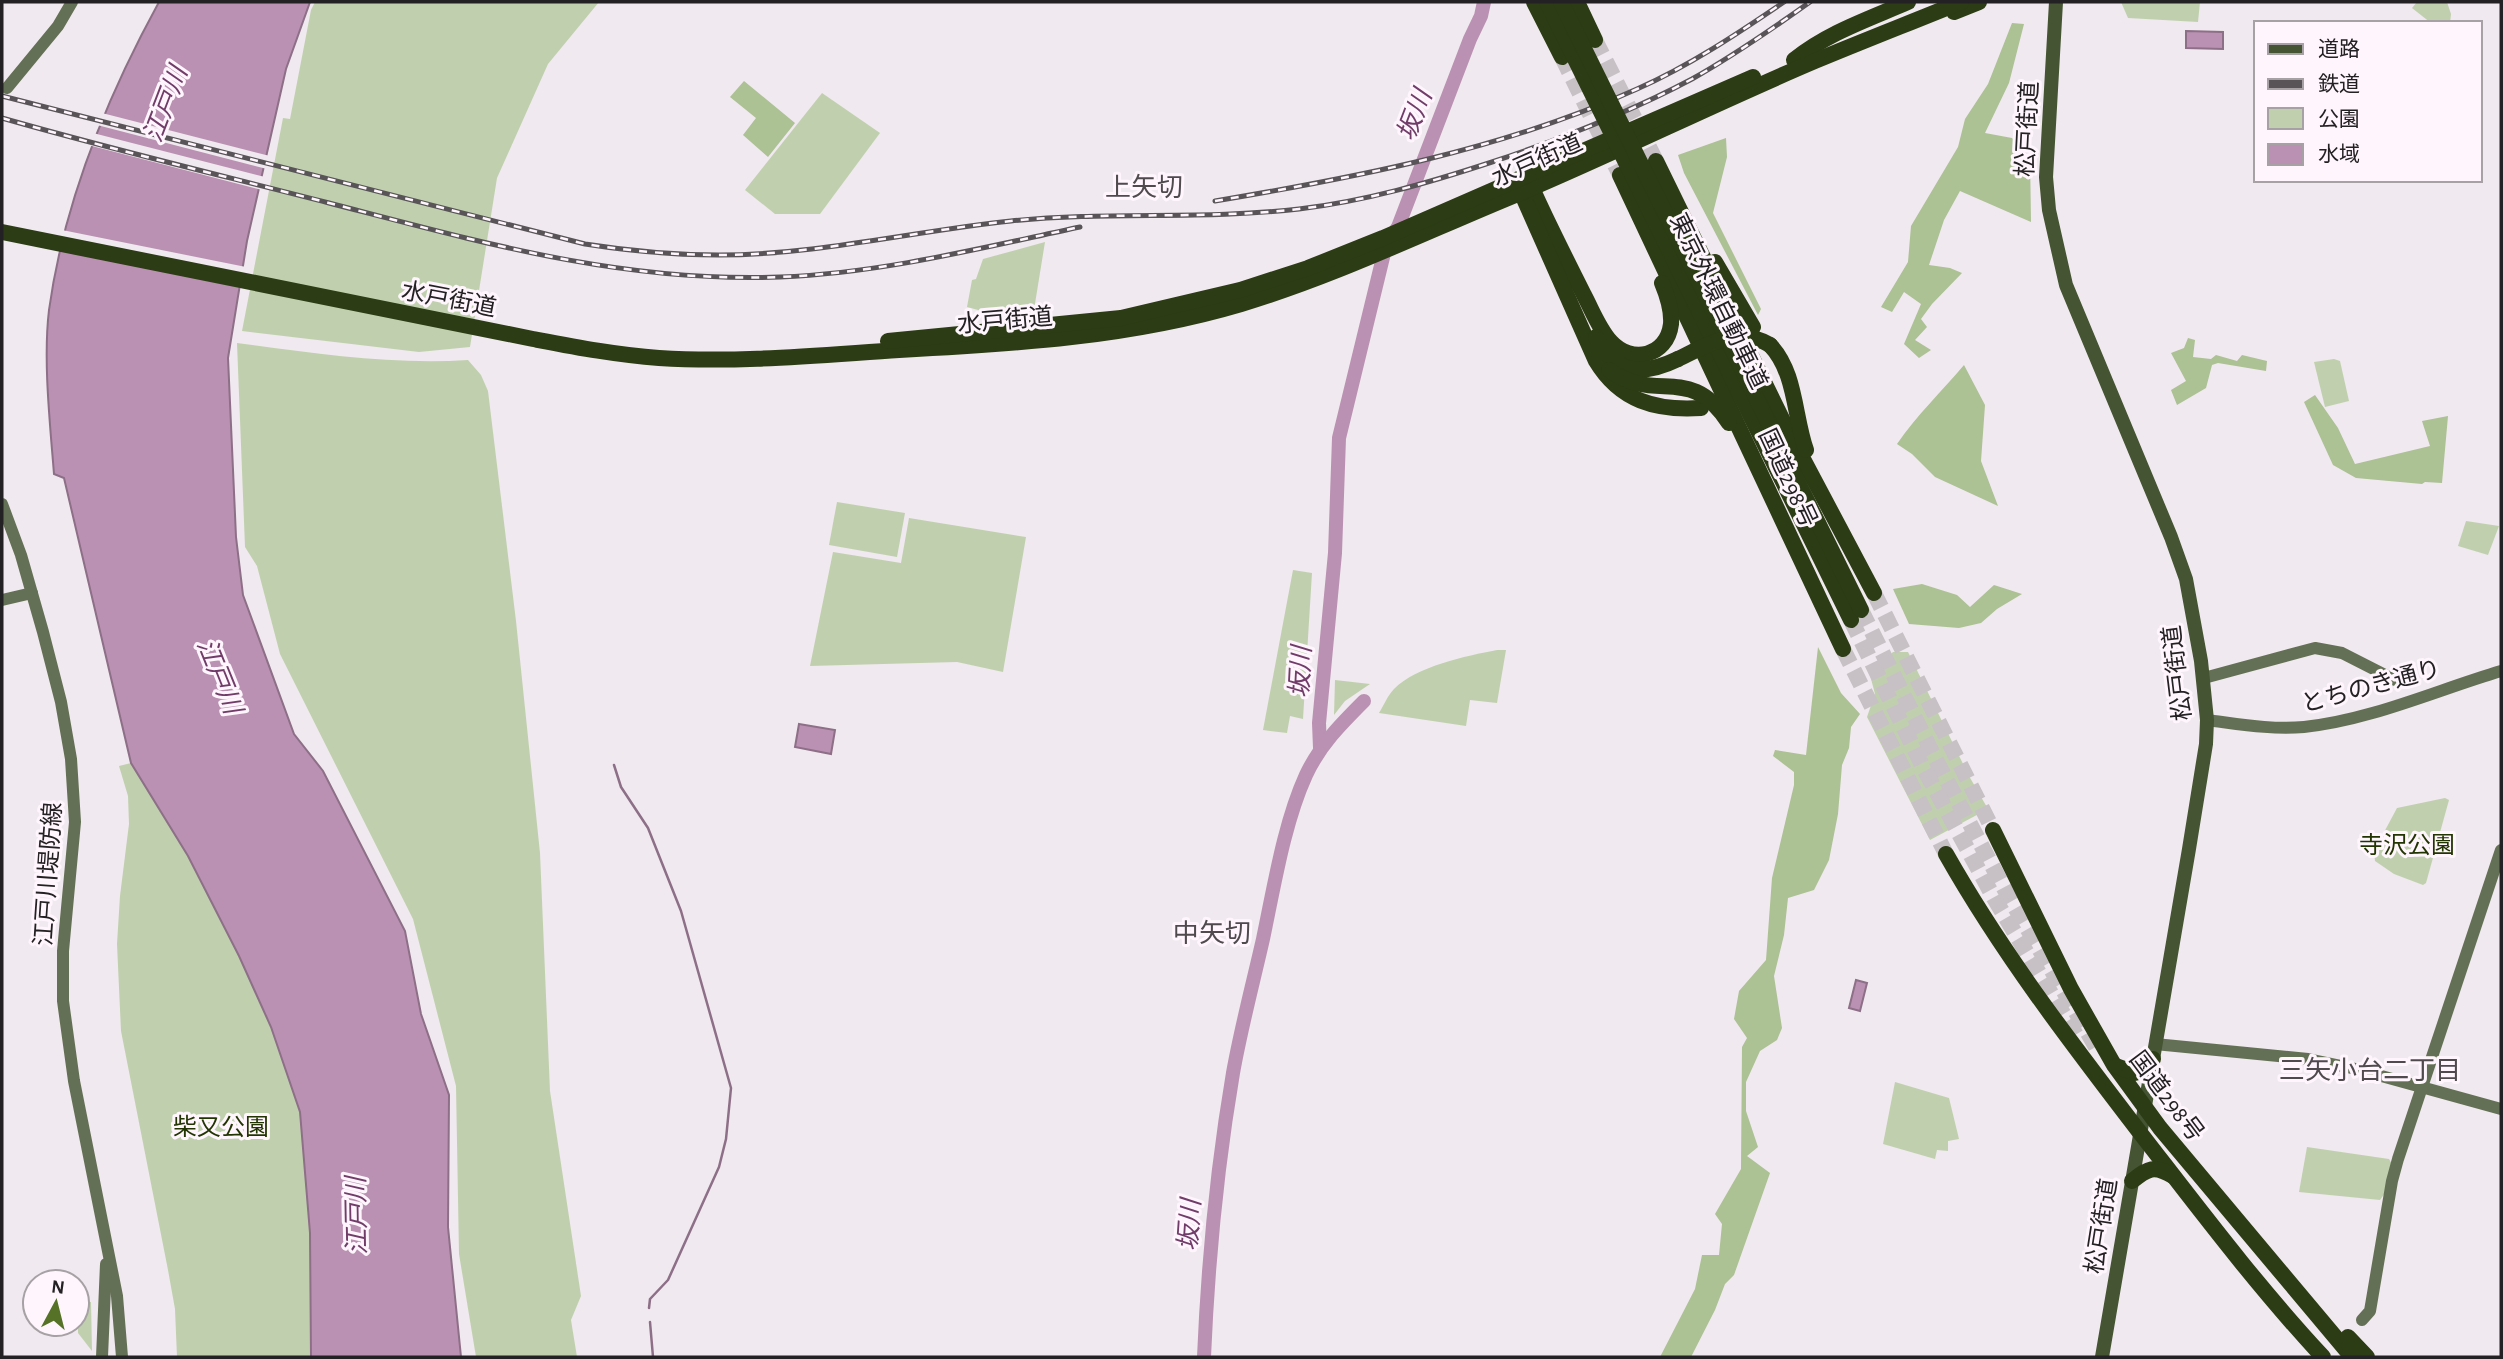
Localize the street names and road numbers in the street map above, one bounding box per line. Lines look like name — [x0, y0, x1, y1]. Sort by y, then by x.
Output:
street label: 松戸街道 — [2012, 80, 2042, 178]
street label: 水戸街道 — [1488, 129, 1586, 191]
street label: 東京外環自動車道 — [1665, 209, 1773, 393]
street label: 水戸街道 — [399, 277, 499, 321]
street label: 水戸街道 — [956, 303, 1054, 337]
street label: 国道298号 — [1754, 425, 1822, 531]
street label: 松戸街道 — [2158, 624, 2196, 722]
street label: とちのき通り — [2299, 656, 2444, 717]
street label: 江戸川堤防線 — [30, 801, 66, 947]
street label: 国道298号 — [2125, 1046, 2209, 1146]
street label: 松戸街道 — [2081, 1177, 2121, 1275]

